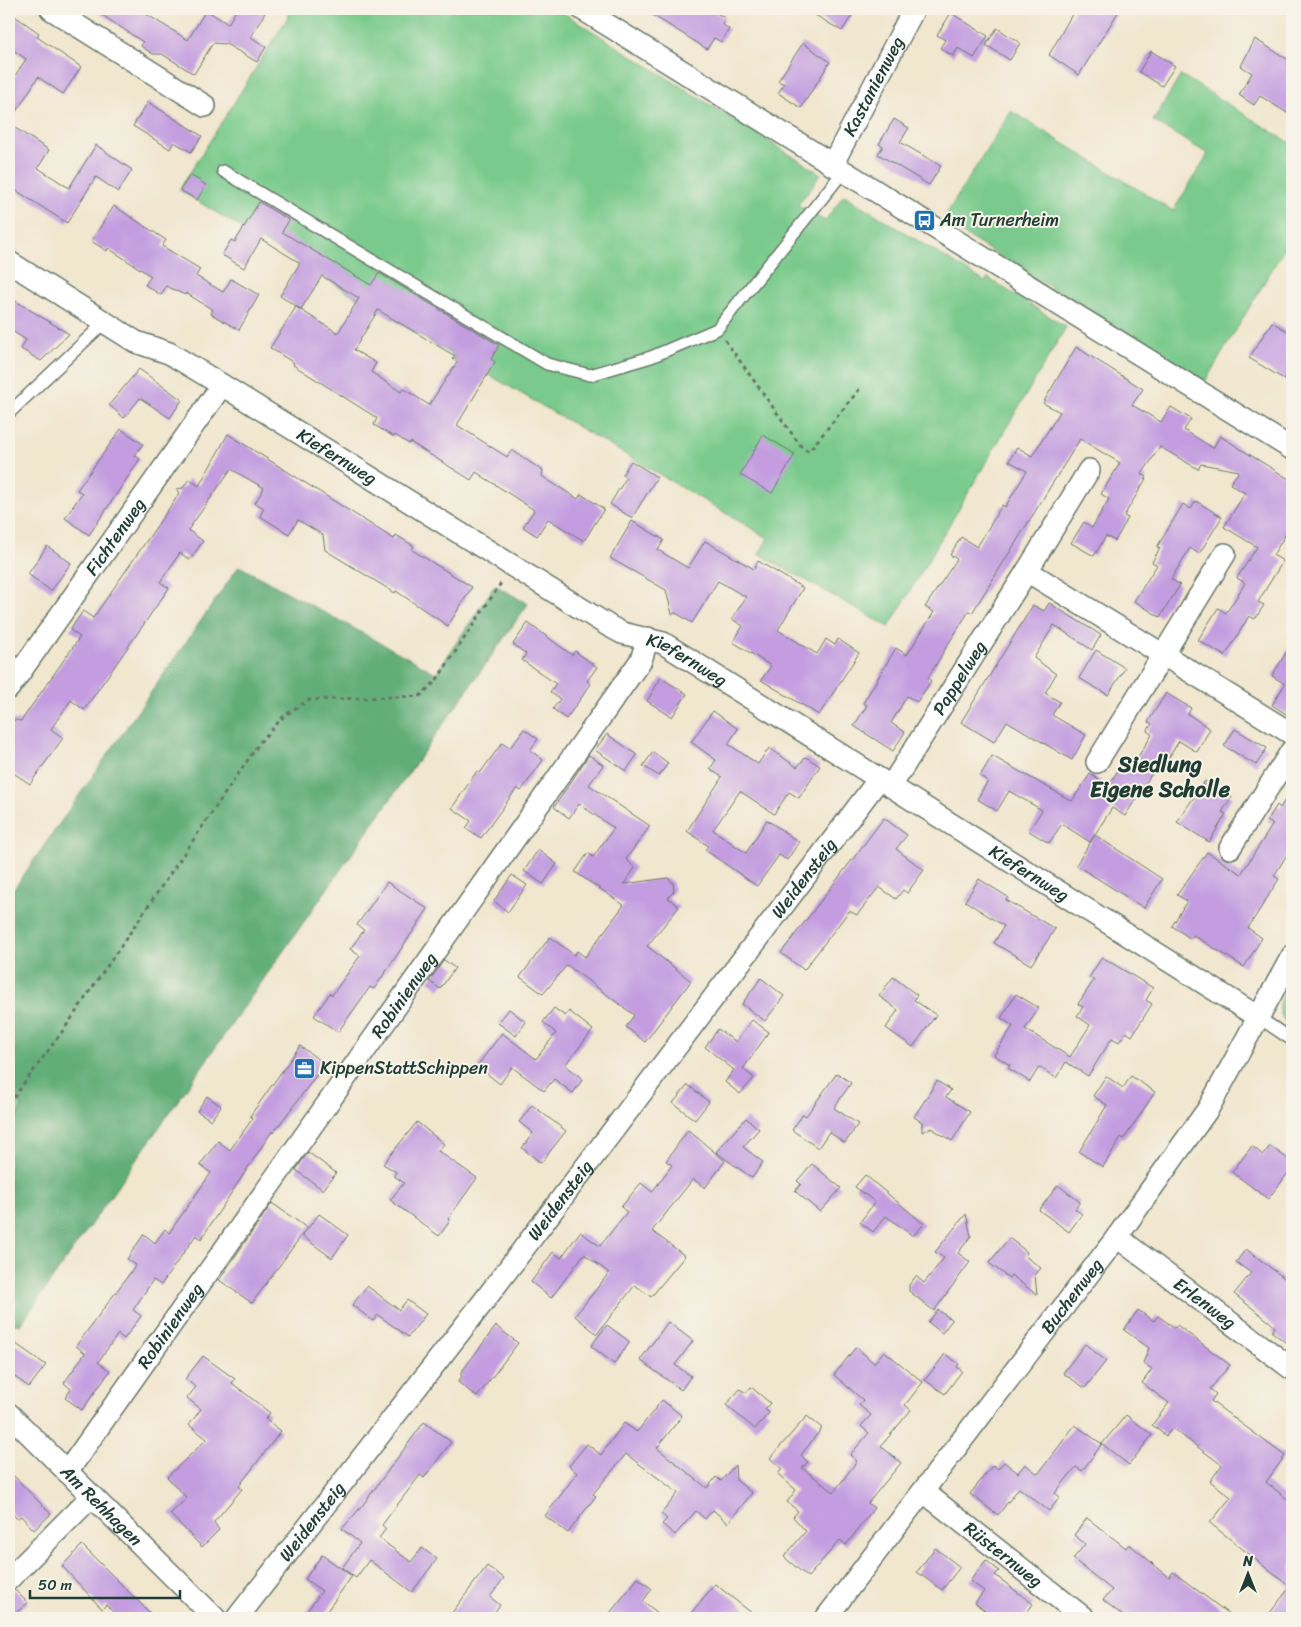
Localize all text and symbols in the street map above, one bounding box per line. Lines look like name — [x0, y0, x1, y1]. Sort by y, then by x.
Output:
street label: Kastanienweg — [834, 30, 913, 142]
place label: Am Turnerheim — [939, 204, 1059, 236]
bus stop icon: Am Turnerheim — [912, 208, 936, 232]
street label: Kiefernweg — [290, 419, 383, 494]
street label: Fichtenweg — [77, 491, 154, 583]
street label: Kiefernweg — [643, 624, 734, 696]
street label: Pappelweg — [924, 634, 995, 722]
district label: Siedlung Eigene Scholle — [1090, 745, 1231, 809]
street label: Weidensteig — [763, 831, 845, 926]
street label: Kiefernweg — [982, 836, 1076, 911]
street label: Robinienweg — [362, 945, 446, 1045]
place label: KippenStattSchippen — [320, 1052, 488, 1084]
office icon: KippenStattSchippen — [292, 1056, 316, 1080]
street label: Weidensteig — [519, 1153, 601, 1248]
street label: Buchenweg — [1032, 1251, 1111, 1341]
street label: Erlenweg — [1166, 1269, 1243, 1338]
street label: Robinienweg — [129, 1276, 212, 1376]
street label: Am Rehhagen — [52, 1456, 150, 1554]
street label: Weidensteig — [270, 1475, 354, 1569]
street label: Rüsternweg — [957, 1513, 1050, 1596]
text: N — [1242, 1549, 1253, 1574]
north arrow — [1224, 1550, 1274, 1600]
scale bar — [30, 1567, 180, 1599]
text: 50 m — [38, 1572, 73, 1598]

